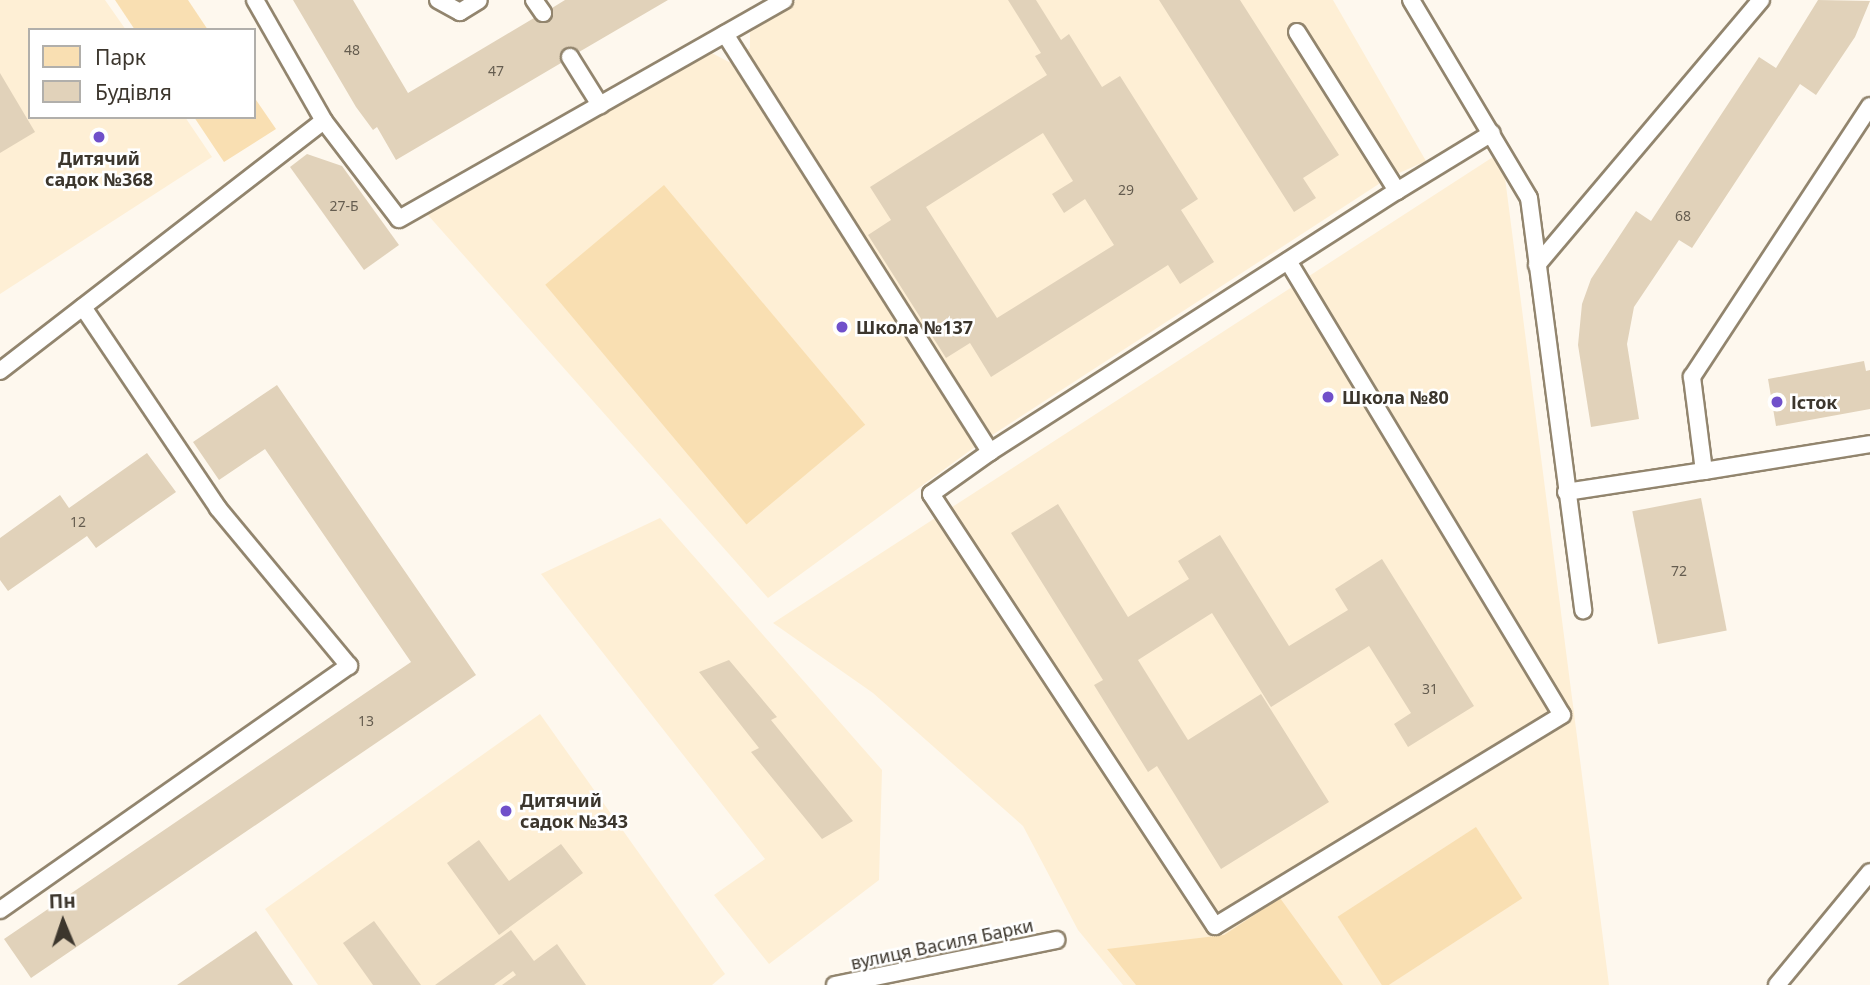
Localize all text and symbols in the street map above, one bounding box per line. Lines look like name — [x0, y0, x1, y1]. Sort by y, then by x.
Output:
legend — [28, 28, 256, 119]
house number: 48 — [344, 42, 360, 58]
text: Парк — [95, 43, 146, 71]
house number: 47 — [488, 63, 504, 79]
text: Будівля — [95, 78, 172, 106]
marker: Дитячий садок №368 — [91, 129, 107, 145]
place label: Дитячий садок №368 — [45, 148, 153, 190]
house number: 29 — [1118, 182, 1134, 198]
house number: 27-Б — [329, 198, 359, 214]
house number: 68 — [1675, 208, 1691, 224]
place label: Школа №137 — [856, 316, 973, 338]
marker: Школа №137 — [834, 319, 850, 335]
place label: Школа №80 — [1342, 386, 1449, 408]
marker: Школа №80 — [1320, 389, 1336, 405]
place label: Істок — [1791, 391, 1837, 413]
marker: Істок — [1769, 394, 1785, 410]
house number: 12 — [70, 514, 86, 530]
house number: 72 — [1671, 563, 1687, 579]
house number: 31 — [1422, 681, 1438, 697]
house number: 13 — [358, 713, 374, 729]
place label: Дитячий садок №343 — [520, 790, 628, 832]
marker: Дитячий садок №343 — [498, 803, 514, 819]
north arrow — [28, 887, 98, 957]
text: Пн — [48, 888, 76, 914]
street label: вулиця Василя Барки — [849, 914, 1035, 974]

